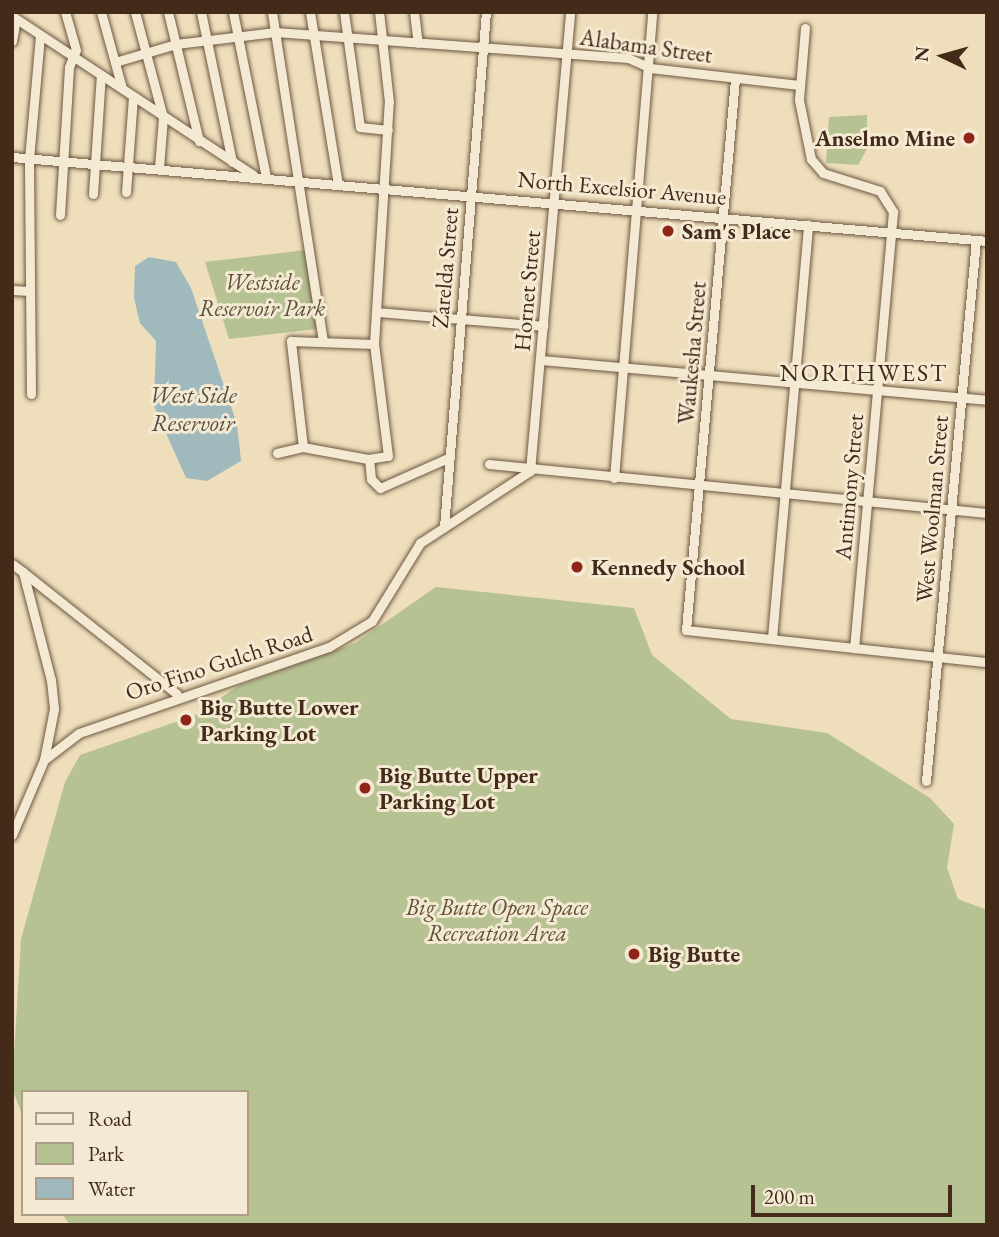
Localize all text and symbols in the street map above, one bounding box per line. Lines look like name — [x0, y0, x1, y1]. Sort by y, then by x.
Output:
north arrow — [908, 21, 978, 91]
street label: Alabama Street — [578, 23, 714, 69]
text: N — [908, 45, 935, 63]
place label: Anselmo Mine — [815, 124, 955, 152]
marker: Anselmo Mine — [961, 130, 977, 146]
street label: North Excelsior Avenue — [517, 165, 727, 211]
street label: Zarelda Street — [426, 206, 464, 330]
place label: Sam's Place — [682, 217, 791, 245]
marker: Sam's Place — [660, 223, 676, 239]
street label: Hornet Street — [508, 229, 546, 353]
park label: Westside Reservoir Park — [199, 268, 325, 322]
street label: Waukesha Street — [672, 280, 712, 426]
district label: NORTHWEST — [781, 359, 947, 387]
water label: West Side Reservoir — [149, 381, 237, 437]
street label: Antimony Street — [829, 413, 869, 561]
street label: West Woolman Street — [910, 414, 954, 604]
place label: Kennedy School — [591, 553, 745, 581]
marker: Kennedy School — [569, 559, 585, 575]
street label: Oro Fino Gulch Road — [122, 620, 316, 706]
place label: Big Butte Lower Parking Lot — [200, 693, 359, 747]
marker: Big Butte Lower Parking Lot — [178, 712, 194, 728]
place label: Big Butte Upper Parking Lot — [379, 761, 538, 815]
marker: Big Butte Upper Parking Lot — [357, 780, 373, 796]
park label: Big Butte Open Space Recreation Area — [406, 893, 588, 947]
place label: Big Butte — [648, 940, 740, 968]
marker: Big Butte — [626, 946, 642, 962]
legend — [21, 1090, 248, 1216]
text: Road — [88, 1105, 132, 1132]
text: Park — [88, 1140, 124, 1167]
scale bar — [754, 1170, 955, 1214]
text: Water — [88, 1175, 135, 1202]
text: 200 m — [764, 1183, 815, 1210]

